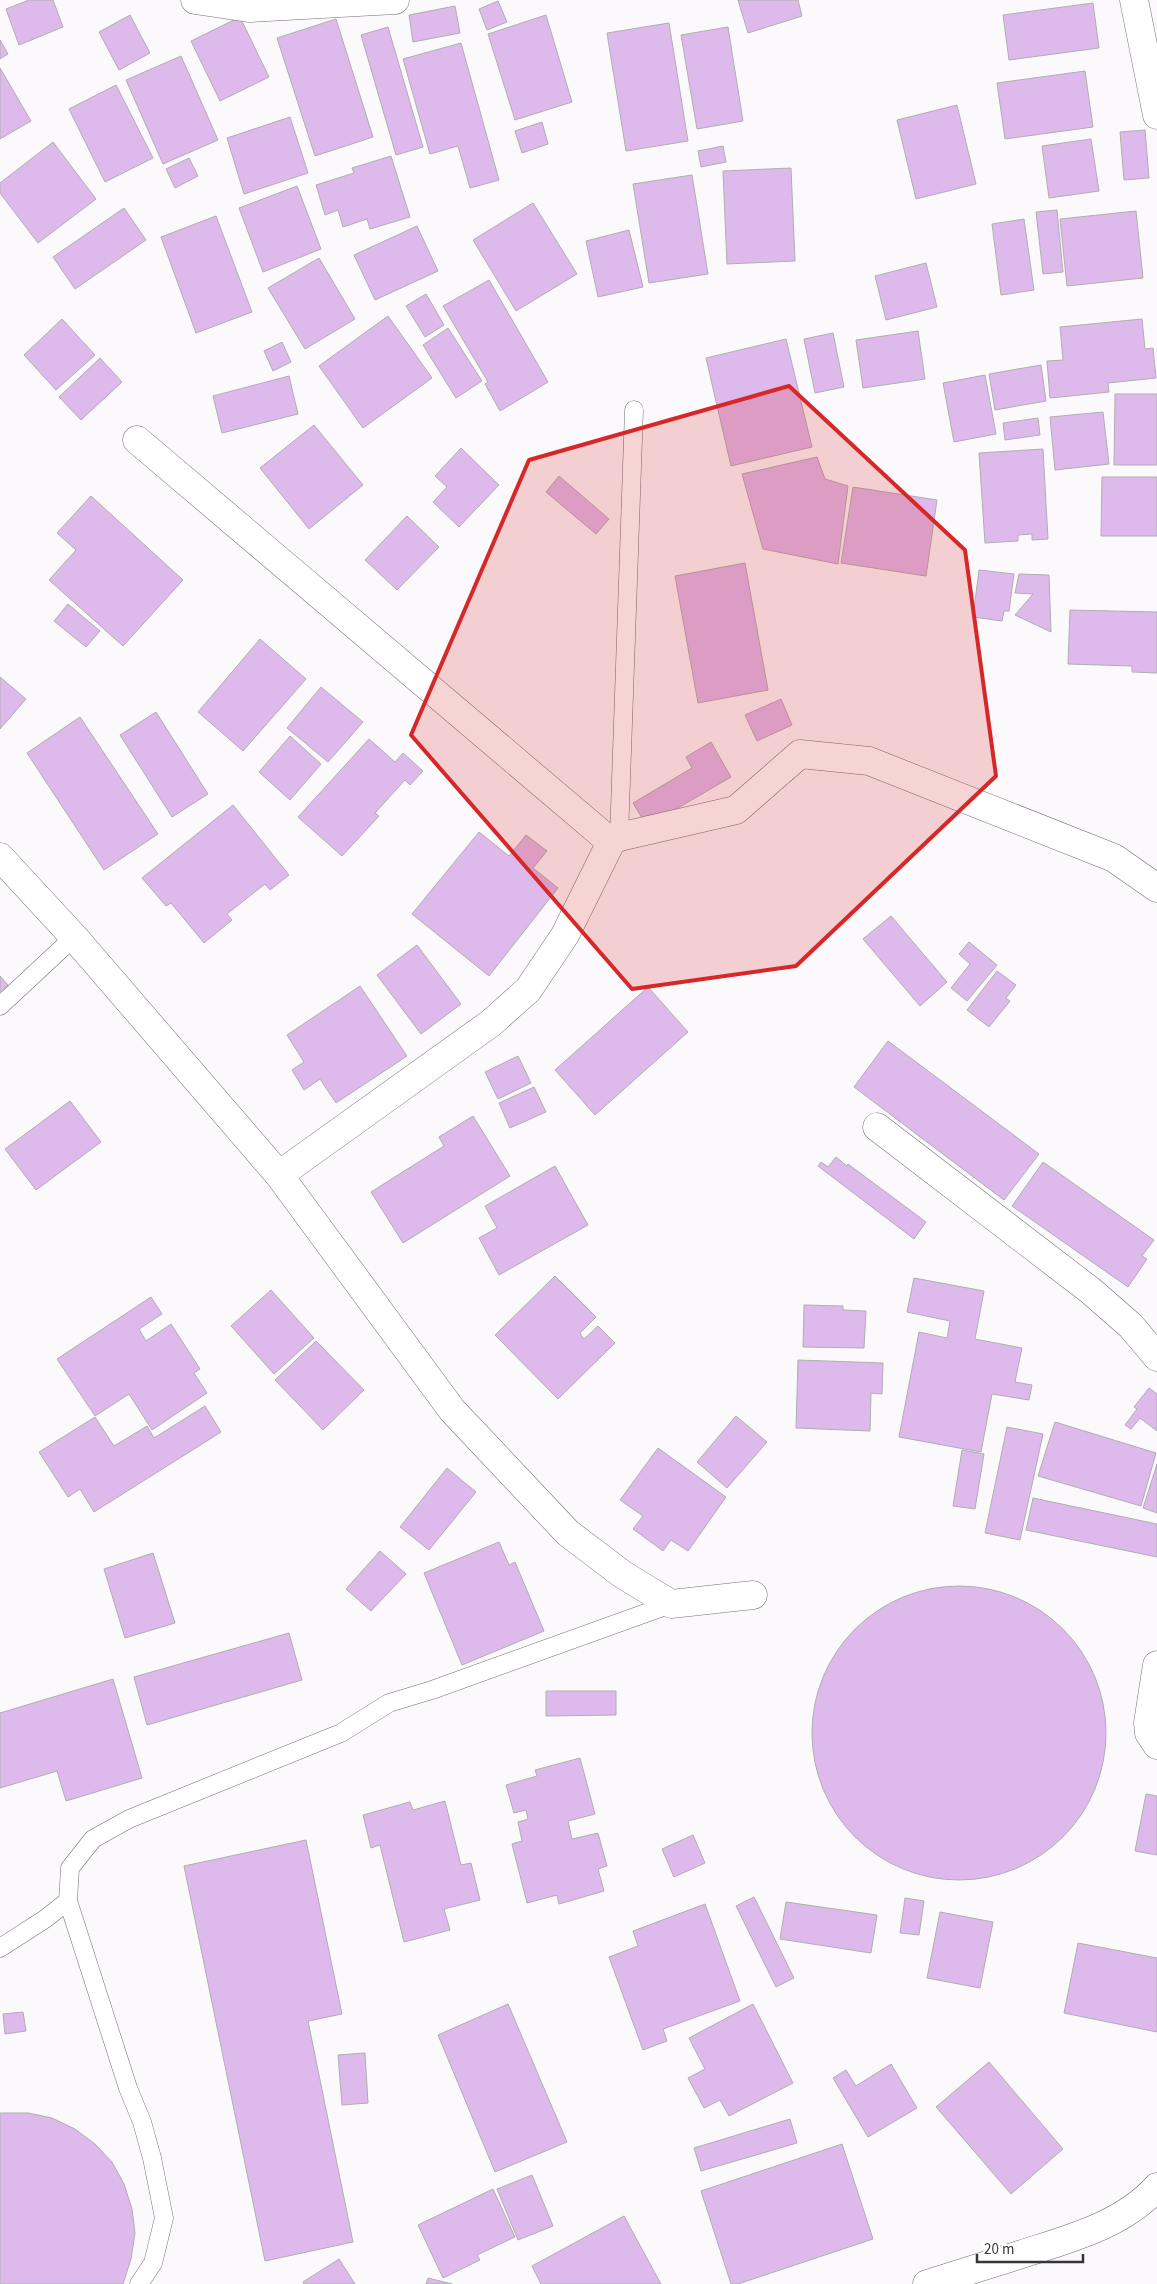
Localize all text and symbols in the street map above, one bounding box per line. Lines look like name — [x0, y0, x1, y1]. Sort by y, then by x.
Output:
scale bar — [977, 2232, 1083, 2264]
text: 20 m — [984, 2239, 1014, 2260]

